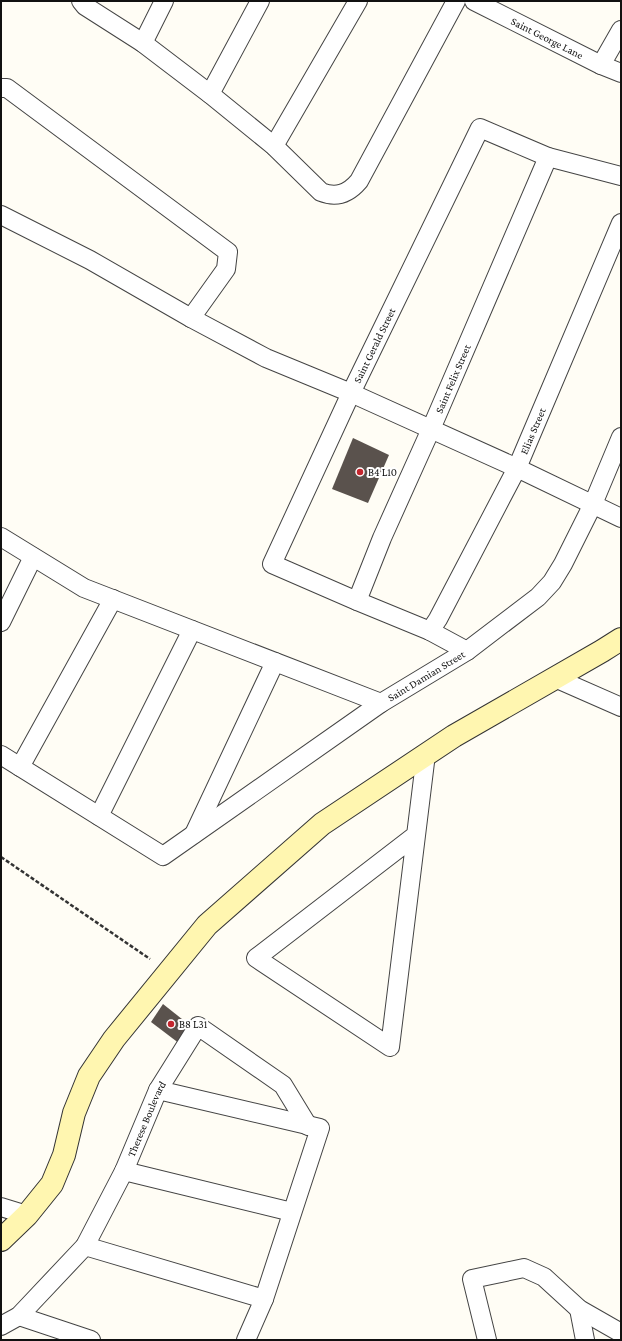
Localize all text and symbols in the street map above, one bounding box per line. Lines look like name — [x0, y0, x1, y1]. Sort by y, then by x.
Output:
street label: Saint George Lane — [509, 15, 585, 61]
street label: Saint Gerald Street — [351, 306, 398, 385]
street label: Saint Felix Street — [433, 342, 473, 415]
street label: Elias Street — [518, 406, 548, 456]
place label: B4 L10 — [368, 466, 397, 478]
marker: B4 L10 — [355, 467, 365, 477]
street label: Saint Damian Street — [385, 648, 467, 704]
place label: B8 L31 — [179, 1018, 208, 1030]
marker: B8 L31 — [166, 1019, 176, 1029]
street label: Therese Boulevard — [125, 1079, 168, 1158]

